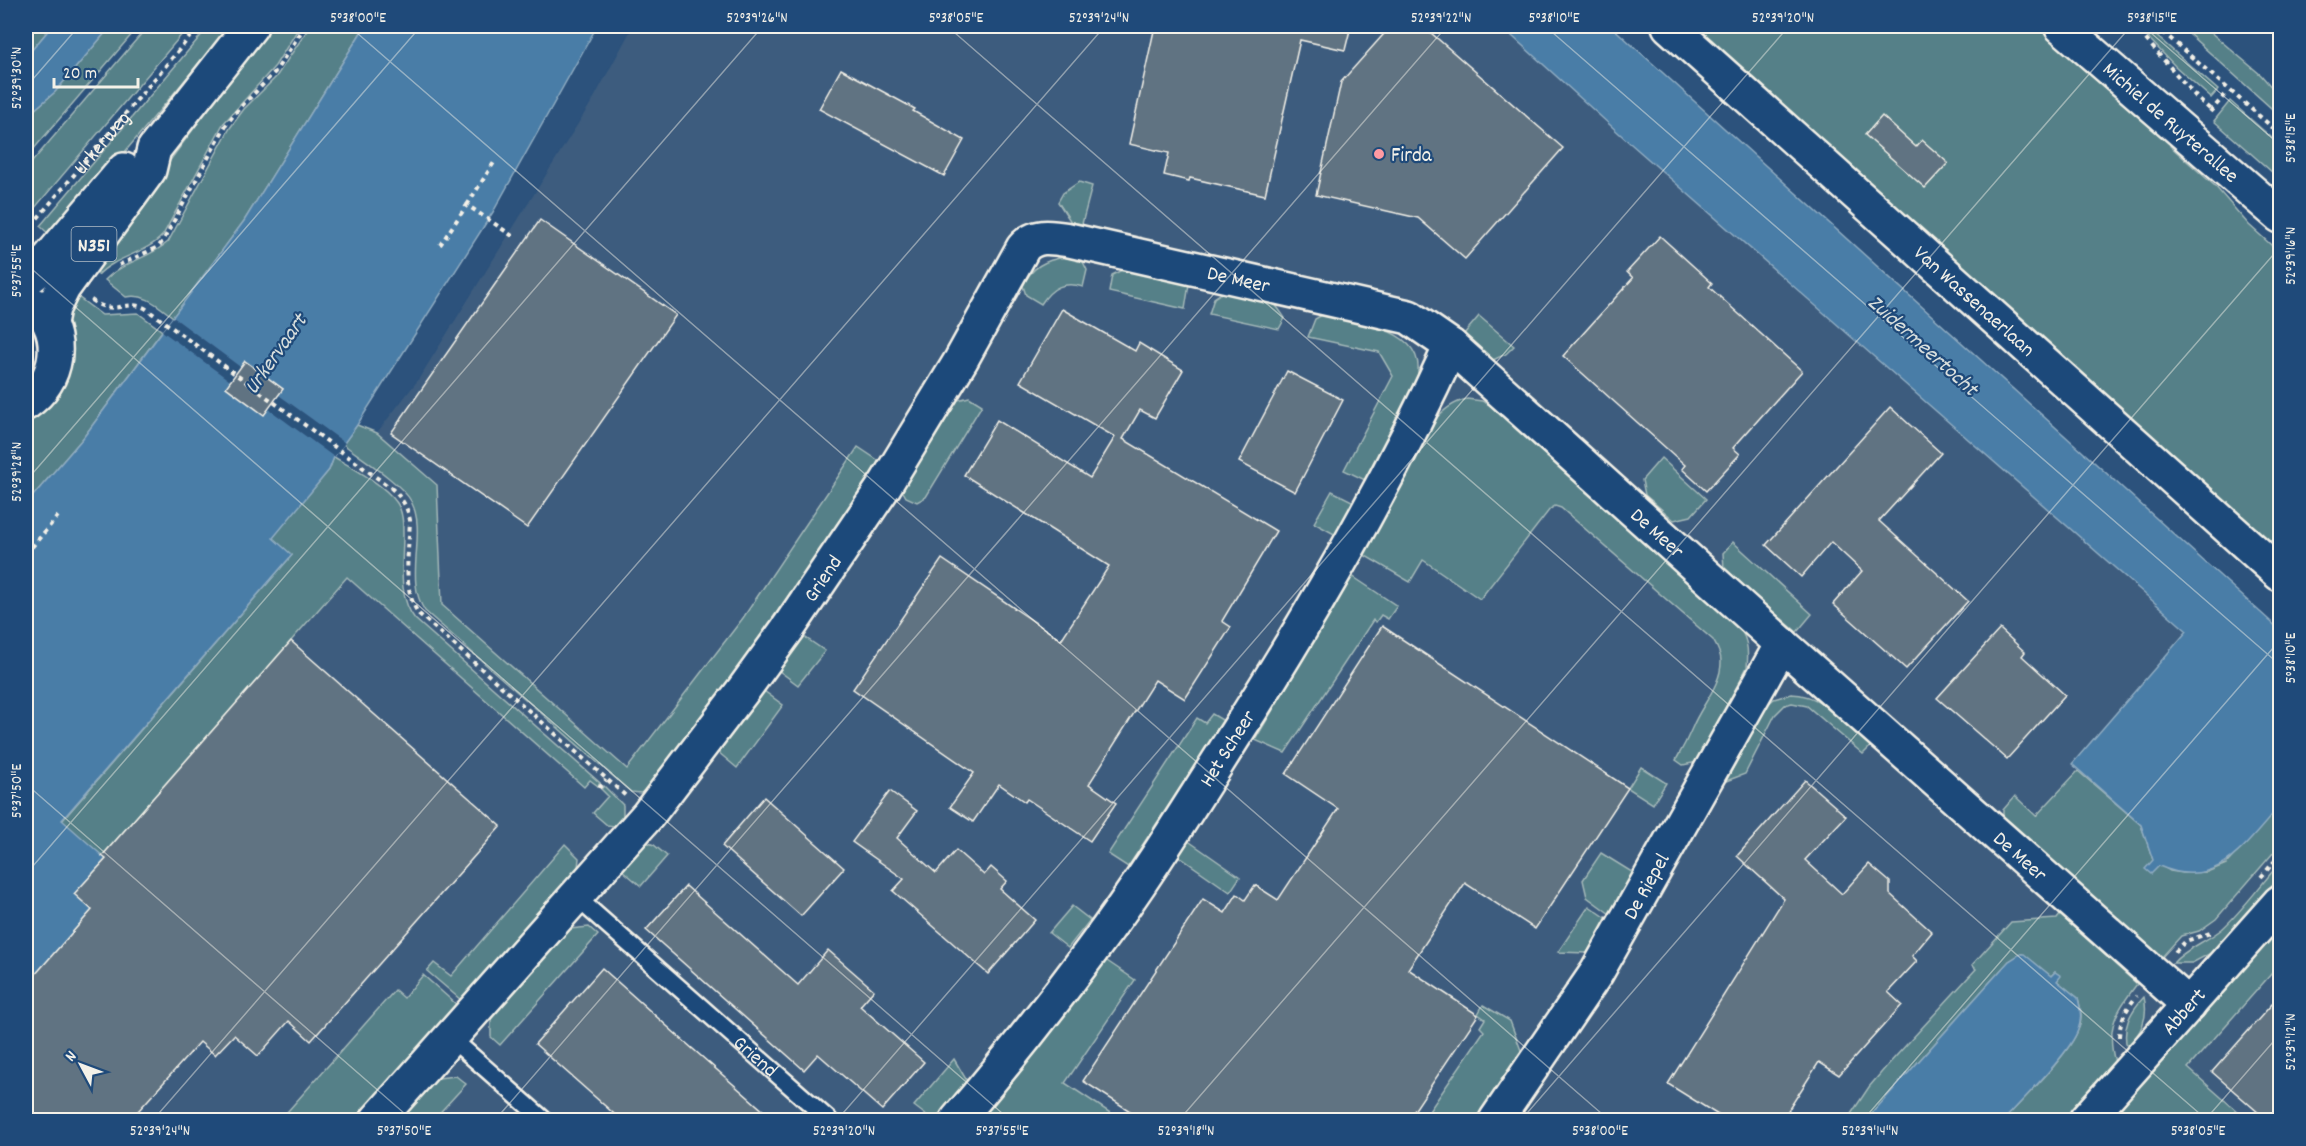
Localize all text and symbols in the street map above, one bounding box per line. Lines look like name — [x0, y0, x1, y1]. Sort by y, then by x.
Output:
text: 5°38'00"E — [330, 8, 386, 30]
text: 52°39'26"N — [726, 8, 788, 30]
text: 5°38'05"E — [929, 8, 984, 30]
text: 52°39'24"N — [1069, 8, 1129, 30]
text: 52°39'22"N — [1411, 8, 1471, 30]
text: 5°38'10"E — [1528, 8, 1580, 30]
text: 52°39'20"N — [1752, 8, 1814, 30]
text: 5°38'15"E — [2127, 8, 2177, 30]
text: 52°39'30"N — [7, 47, 29, 109]
scale bar — [54, 51, 138, 89]
street label: Michiel de Ruyterallee — [2095, 56, 2244, 192]
text: 20 m — [63, 62, 97, 87]
street label: Urkerweg — [68, 106, 139, 183]
text: 5°38'15"E — [2281, 113, 2303, 163]
place label: Firda — [1391, 142, 1433, 172]
marker: Firda — [1372, 147, 1386, 161]
road number: N351 — [72, 227, 116, 261]
text: 52°39'16"N — [2281, 227, 2303, 285]
street label: Van Wassenaerlaan — [1905, 240, 2040, 365]
text: 5°37'55"E — [7, 244, 29, 298]
street label: De Meer — [1204, 260, 1273, 303]
water label: Zuidermeertocht — [1860, 289, 1985, 406]
water label: Urkervaart — [238, 307, 317, 401]
text: 52°39'28"N — [7, 442, 29, 502]
street label: De Meer — [1622, 502, 1690, 567]
street label: Griend — [798, 550, 851, 609]
text: 5°38'10"E — [2281, 632, 2303, 684]
street label: Het Scheer — [1194, 705, 1265, 794]
text: 5°37'50"E — [7, 764, 29, 818]
street label: De Meer — [1985, 826, 2053, 890]
street label: De Riepel — [1617, 849, 1679, 926]
street label: Abbert — [2156, 982, 2215, 1043]
text: 52°39'12"N — [2281, 1013, 2303, 1071]
street label: Griend — [725, 1030, 783, 1086]
north arrow — [51, 1035, 111, 1095]
text: N — [60, 1046, 83, 1067]
text: 52°39'24"N — [130, 1121, 190, 1143]
text: 5°37'50"E — [377, 1121, 431, 1143]
text: 52°39'20"N — [813, 1121, 875, 1143]
text: 5°37'55"E — [975, 1121, 1029, 1143]
text: 52°39'18"N — [1158, 1121, 1214, 1143]
text: 5°38'00"E — [1572, 1121, 1628, 1143]
text: 52°39'14"N — [1841, 1121, 1899, 1143]
text: 5°38'05"E — [2171, 1121, 2226, 1143]

